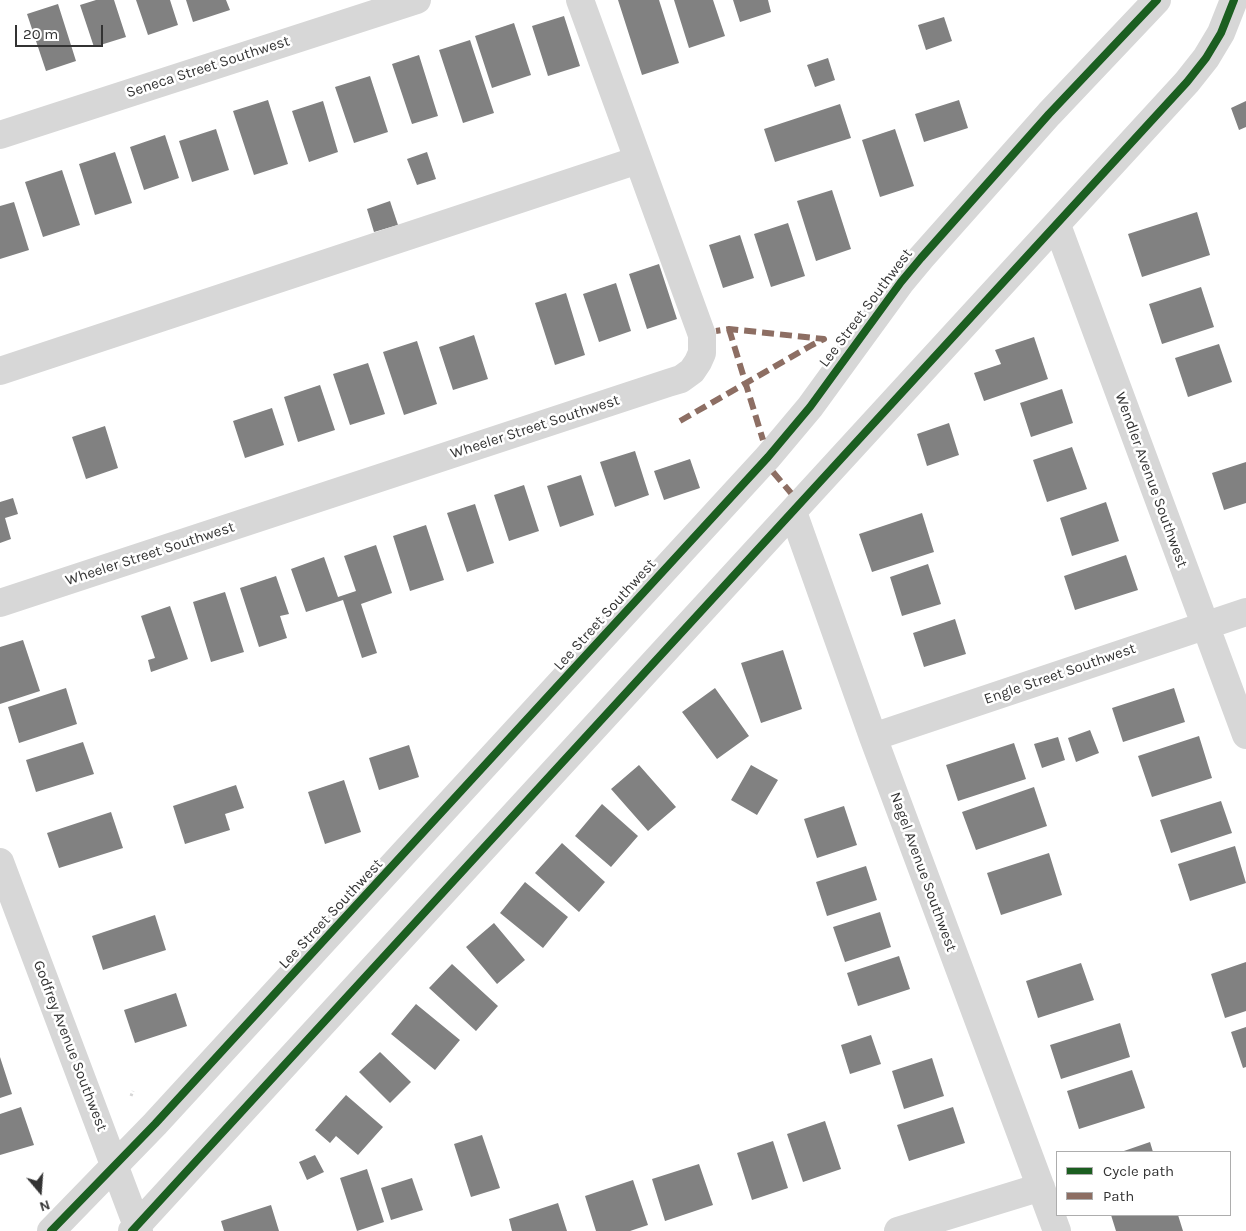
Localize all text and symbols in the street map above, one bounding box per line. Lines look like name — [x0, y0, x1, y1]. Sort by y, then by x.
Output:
scale bar — [18, 15, 105, 47]
text: 20 m — [23, 25, 58, 43]
street label: Seneca Street Southwest — [124, 32, 292, 102]
street label: Lee Street Southwest — [816, 245, 916, 371]
street label: Wendler Avenue Southwest — [1111, 390, 1191, 570]
street label: Wheeler Street Southwest — [448, 391, 622, 463]
street label: Wheeler Street Southwest — [63, 518, 237, 590]
street label: Lee Street Southwest — [550, 556, 660, 674]
street label: Engle Street Southwest — [982, 640, 1138, 708]
street label: Nagel Avenue Southwest — [886, 790, 960, 954]
street label: Lee Street Southwest — [275, 855, 387, 973]
street label: Godfrey Avenue Southwest — [29, 958, 111, 1134]
legend — [1056, 1151, 1231, 1216]
text: Cycle path — [1103, 1162, 1174, 1180]
north arrow — [15, 1166, 65, 1216]
text: Path — [1103, 1187, 1134, 1205]
text: N — [37, 1196, 52, 1215]

